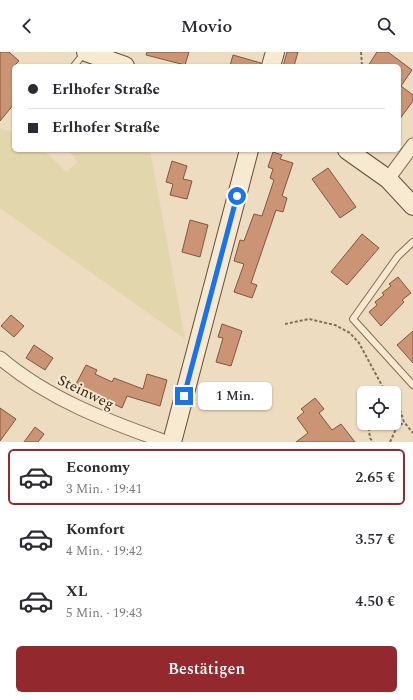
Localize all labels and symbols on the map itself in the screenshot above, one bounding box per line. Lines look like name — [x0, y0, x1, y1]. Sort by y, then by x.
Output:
route start — [228, 187, 246, 205]
street label: Steinweg — [53, 369, 118, 416]
callout: 1 Min. — [198, 382, 272, 410]
route end — [175, 387, 193, 405]

